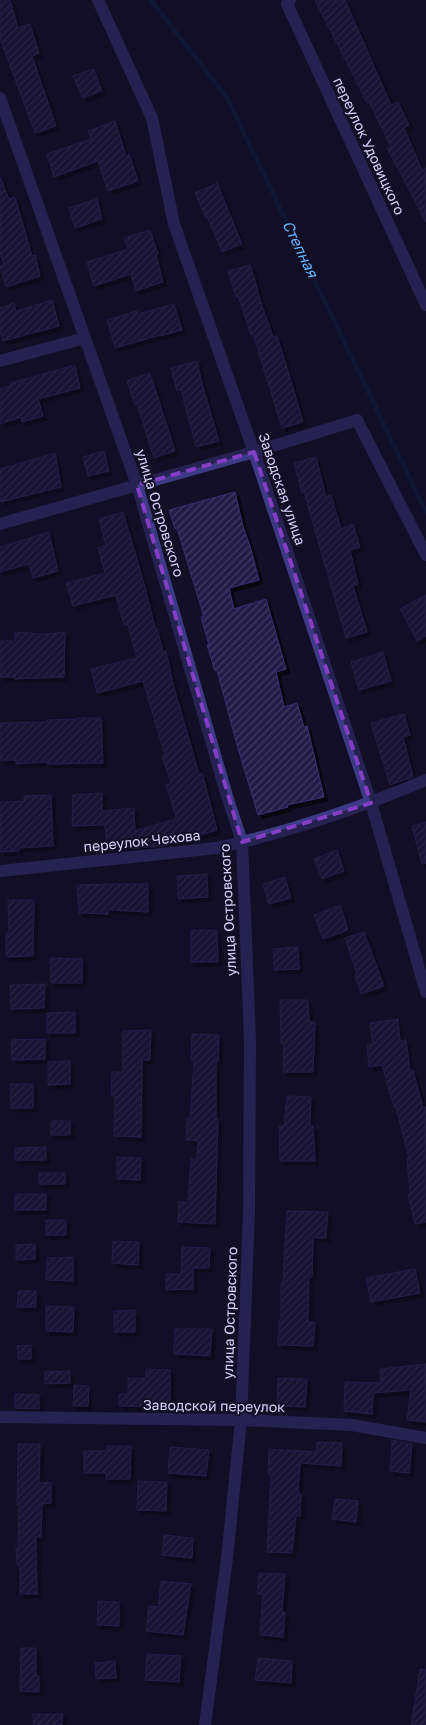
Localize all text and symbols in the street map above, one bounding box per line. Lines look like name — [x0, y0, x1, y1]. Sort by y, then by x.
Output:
street label: переулок Удовицкого — [330, 74, 409, 217]
water label: Степная — [279, 217, 323, 281]
street label: Заводская улица — [255, 431, 310, 547]
street label: улица Островского — [133, 447, 188, 579]
street label: переулок Чехова — [83, 826, 201, 855]
street label: улица Островского — [216, 843, 239, 977]
street label: улица Островского — [219, 1246, 240, 1380]
street label: Заводской переулок — [143, 1396, 285, 1415]

